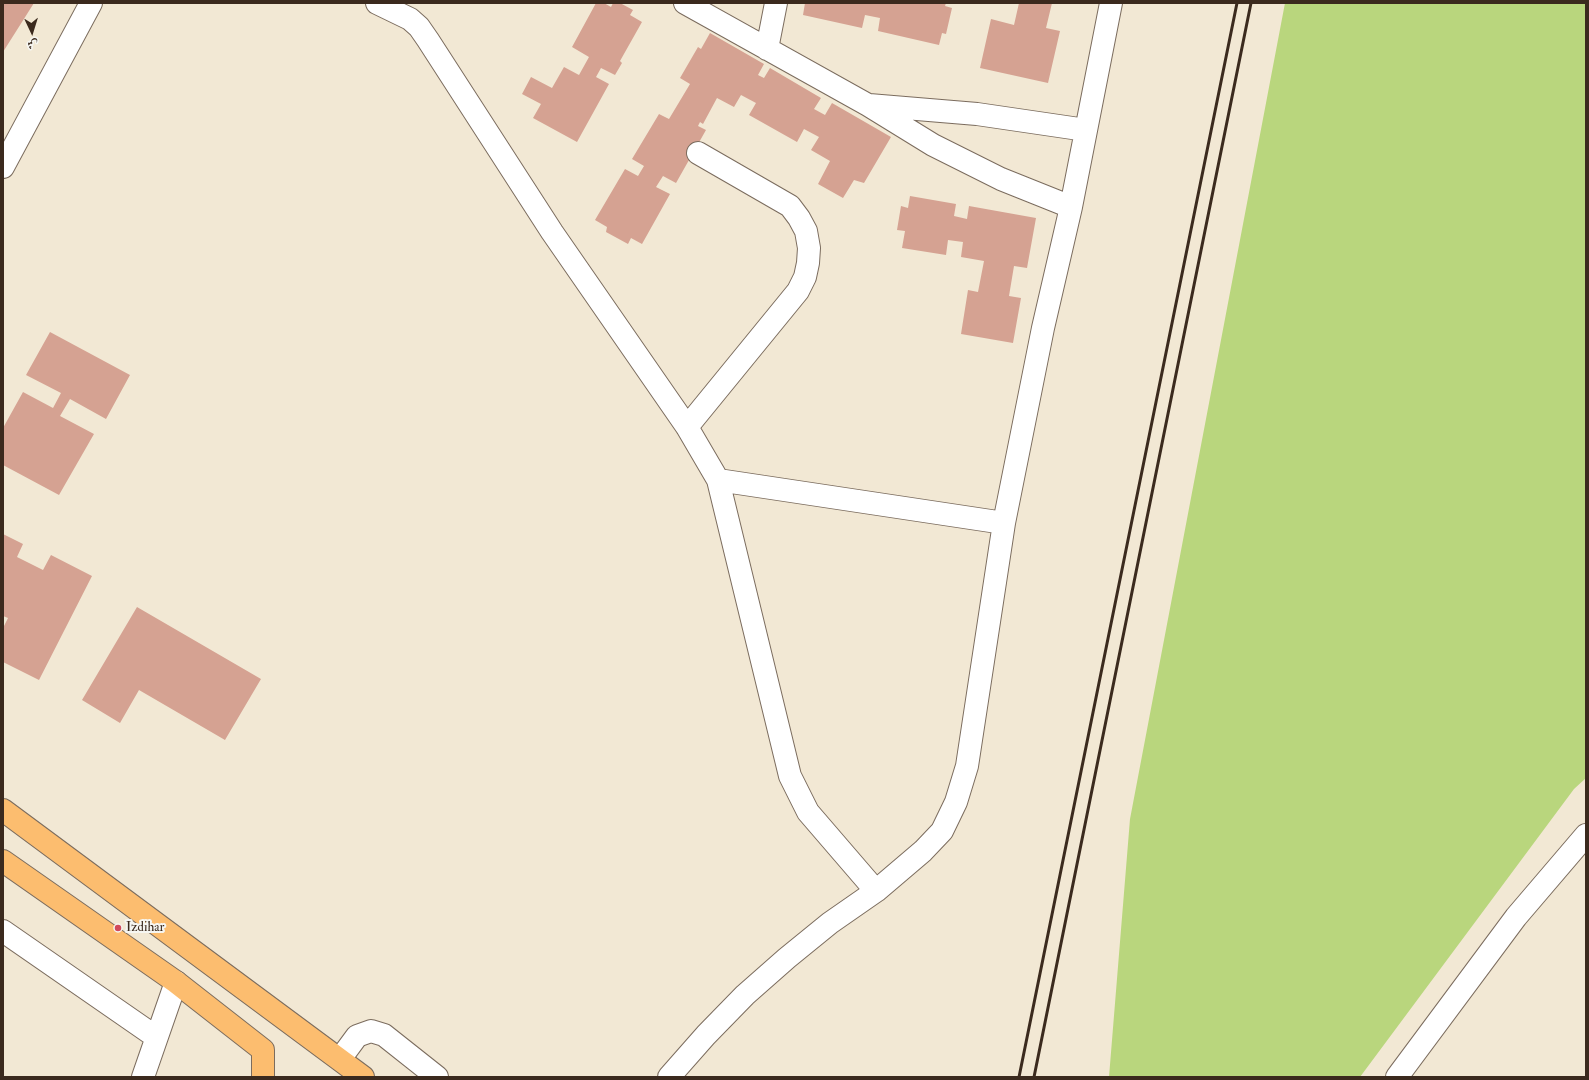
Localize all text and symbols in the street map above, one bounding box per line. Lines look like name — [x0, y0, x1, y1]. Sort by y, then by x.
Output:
north arrow — [12, 12, 52, 52]
text: ش — [27, 38, 39, 51]
place label: Izdihar — [126, 920, 164, 936]
marker: Izdihar — [113, 923, 123, 933]

